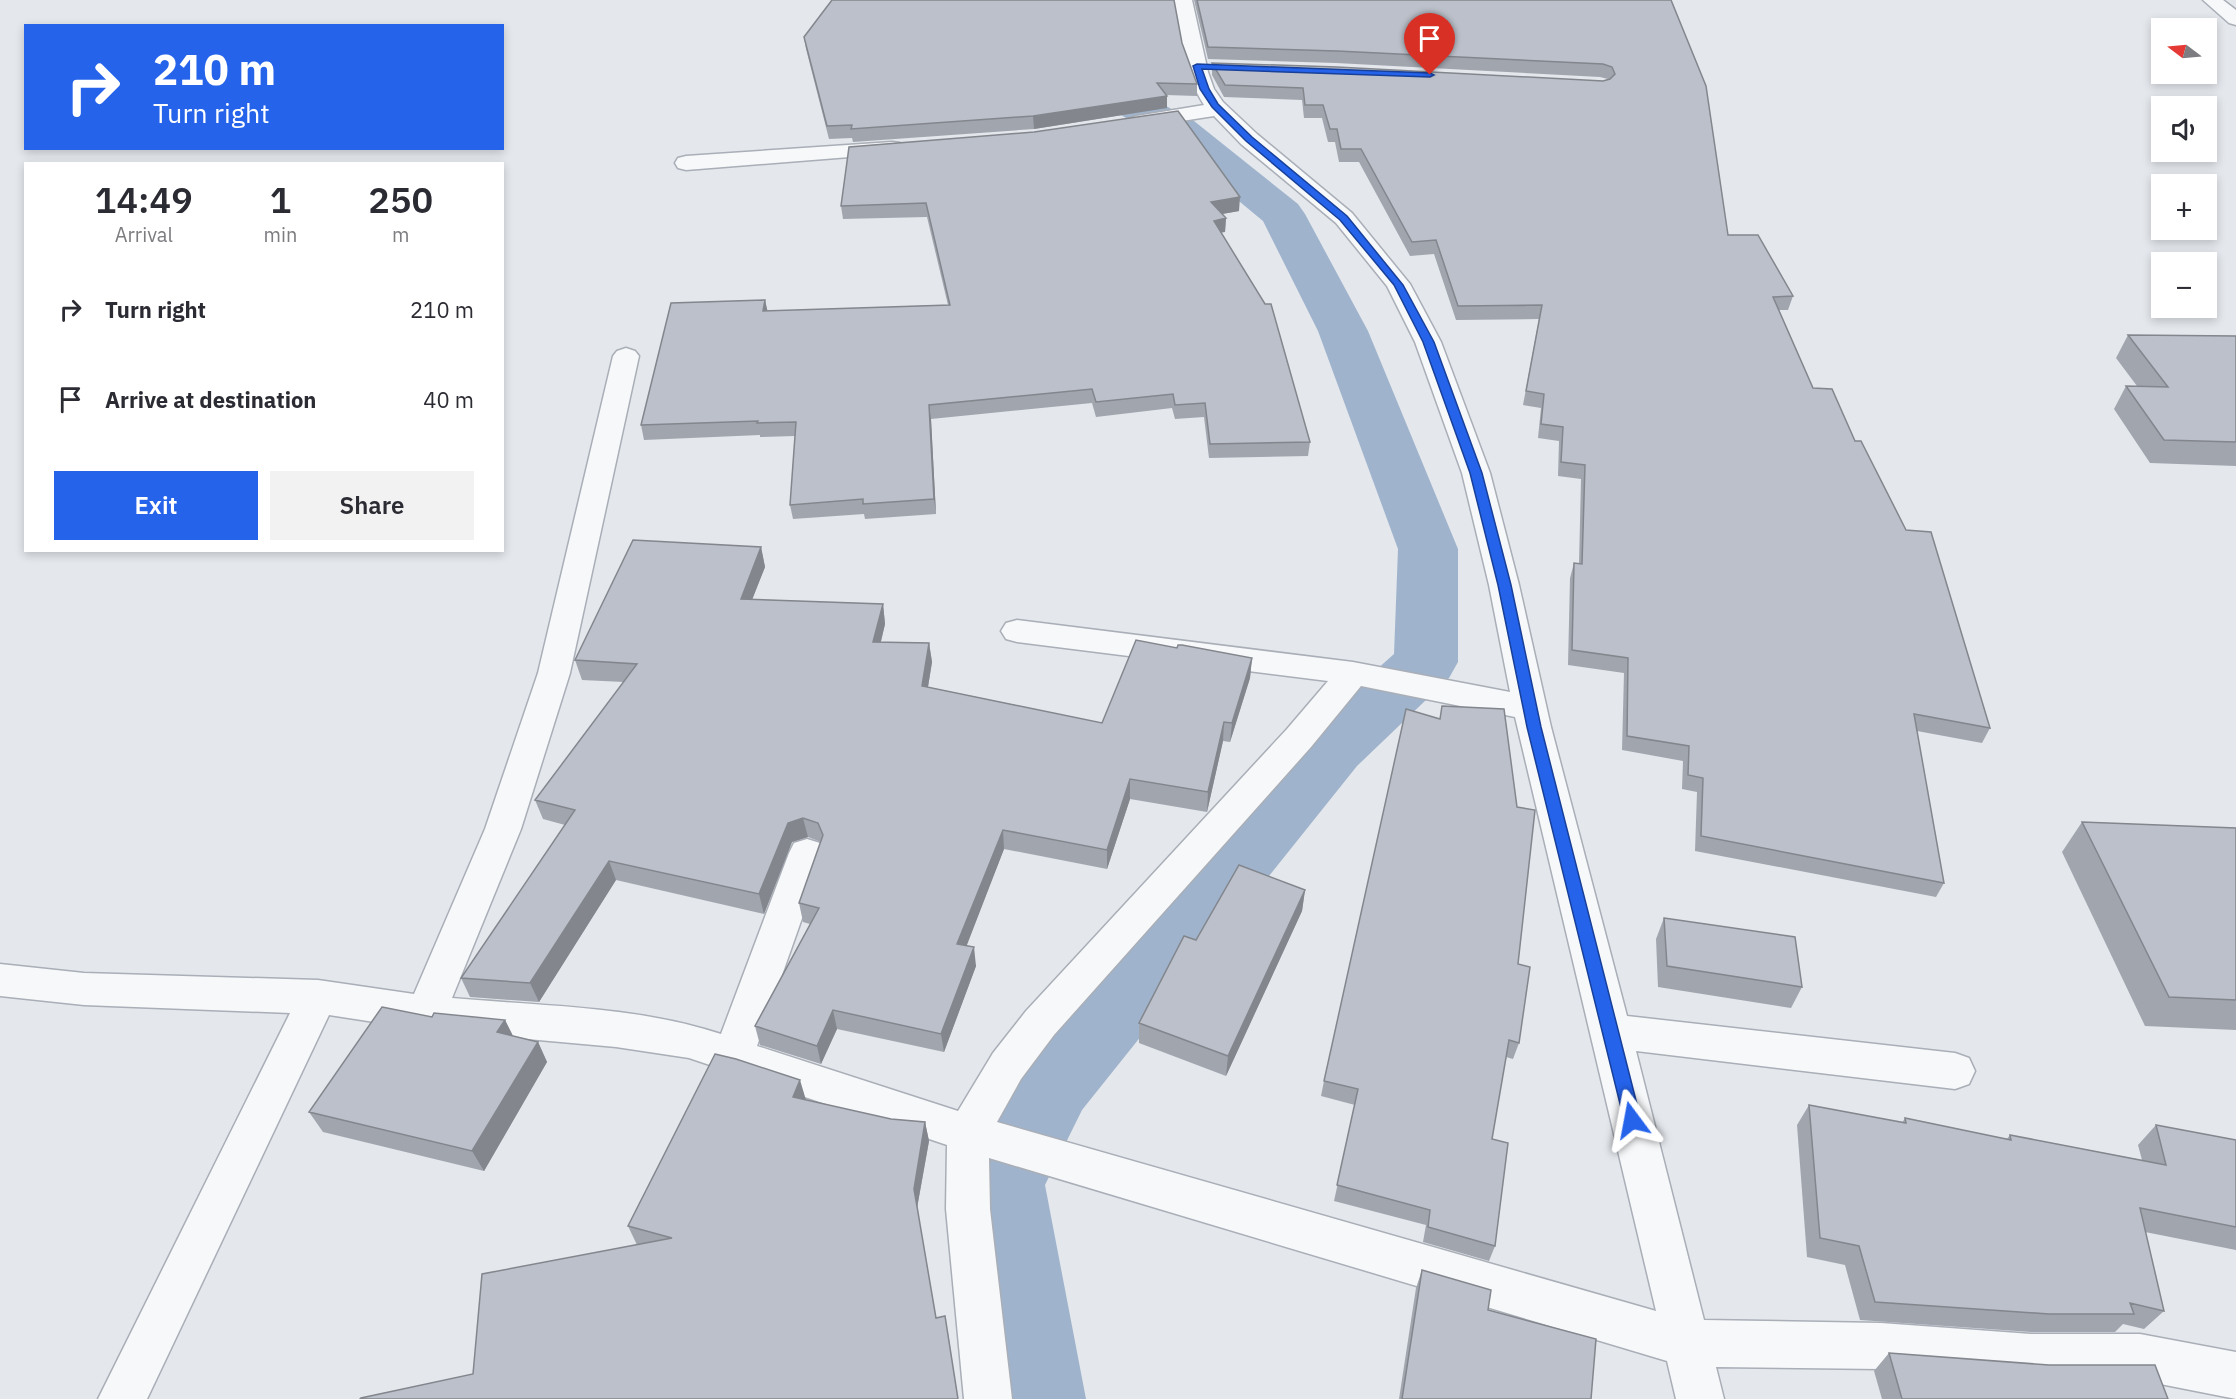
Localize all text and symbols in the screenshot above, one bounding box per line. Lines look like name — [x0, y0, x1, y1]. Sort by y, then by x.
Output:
pin — [1404, 13, 1455, 75]
north arrow — [2151, 18, 2217, 84]
map controls — [2151, 18, 2217, 318]
icon: arrive — [1413, 22, 1446, 55]
text: 210 m — [153, 42, 276, 97]
icon: right — [54, 48, 132, 126]
text: Turn right — [153, 95, 270, 130]
button: sound — [2151, 96, 2217, 162]
button: + — [2151, 174, 2217, 240]
text: 14:49 — [95, 176, 193, 223]
text: 1 — [270, 176, 291, 223]
text: 250 — [368, 176, 433, 223]
text: Arrival — [115, 221, 173, 248]
text: min — [264, 221, 297, 248]
text: m — [392, 221, 409, 248]
button: − — [2151, 252, 2217, 318]
icon: right — [54, 293, 87, 326]
text: Turn right — [105, 295, 206, 324]
text: 210 m — [410, 295, 474, 324]
icon: arrive — [54, 383, 87, 416]
text: Arrive at destination — [105, 385, 316, 414]
text: 40 m — [423, 385, 474, 414]
button: Exit — [54, 471, 258, 540]
button: Share — [270, 471, 474, 540]
position arrow — [1600, 1088, 1664, 1152]

